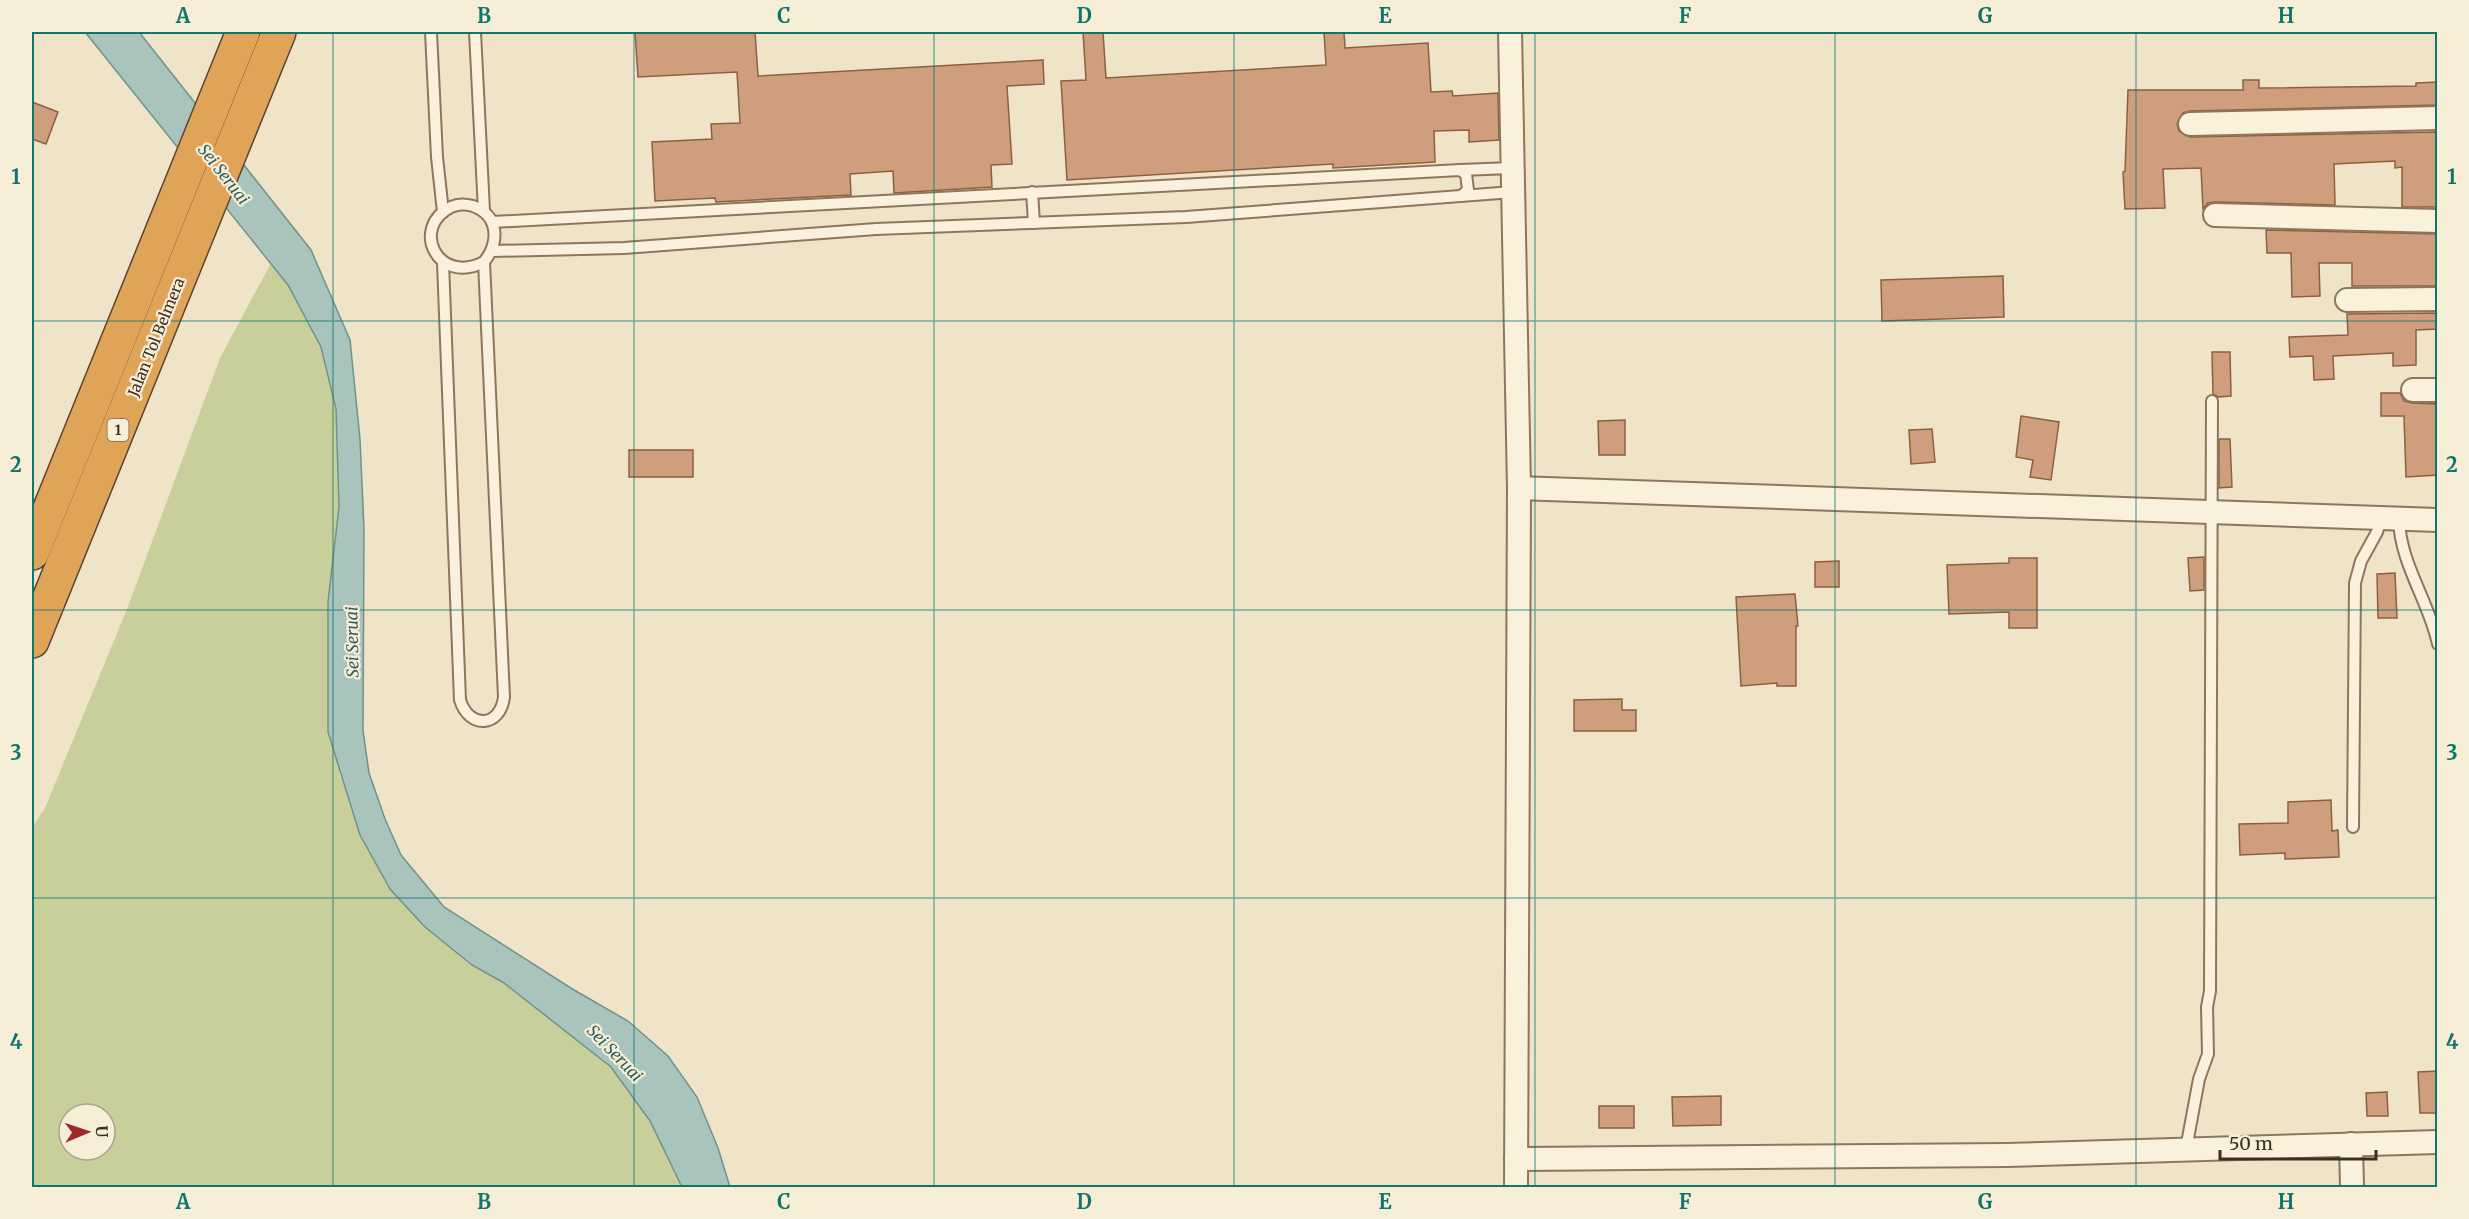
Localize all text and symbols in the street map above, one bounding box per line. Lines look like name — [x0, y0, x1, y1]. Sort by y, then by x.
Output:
text: A — [175, 3, 191, 28]
text: B — [477, 3, 491, 28]
text: C — [777, 3, 791, 28]
text: D — [1076, 3, 1092, 28]
text: E — [1378, 3, 1392, 28]
text: F — [1679, 3, 1692, 28]
text: G — [1978, 3, 1993, 28]
text: H — [2278, 3, 2294, 28]
water label: Sei Seruai — [194, 140, 254, 208]
text: 1 — [11, 164, 21, 189]
text: 1 — [2447, 164, 2457, 189]
street label: Jalan Tol Belmera — [123, 275, 188, 400]
road number: 1 — [108, 419, 128, 441]
text: 2 — [10, 452, 22, 477]
text: 2 — [2446, 452, 2458, 477]
water label: Sei Seruai — [341, 606, 363, 678]
text: 3 — [10, 740, 22, 765]
text: 3 — [2446, 740, 2458, 765]
water label: Sei Seruai — [583, 1020, 647, 1086]
text: 4 — [10, 1029, 23, 1054]
text: 4 — [2446, 1029, 2459, 1054]
north arrow — [57, 1102, 117, 1162]
scale bar — [2220, 1123, 2376, 1161]
text: U — [92, 1125, 112, 1138]
text: 50 m — [2229, 1132, 2273, 1155]
text: A — [175, 1189, 191, 1214]
text: B — [477, 1189, 491, 1214]
text: C — [777, 1189, 791, 1214]
text: D — [1076, 1189, 1092, 1214]
text: E — [1378, 1189, 1392, 1214]
text: F — [1679, 1189, 1692, 1214]
text: G — [1978, 1189, 1993, 1214]
text: H — [2278, 1189, 2294, 1214]

